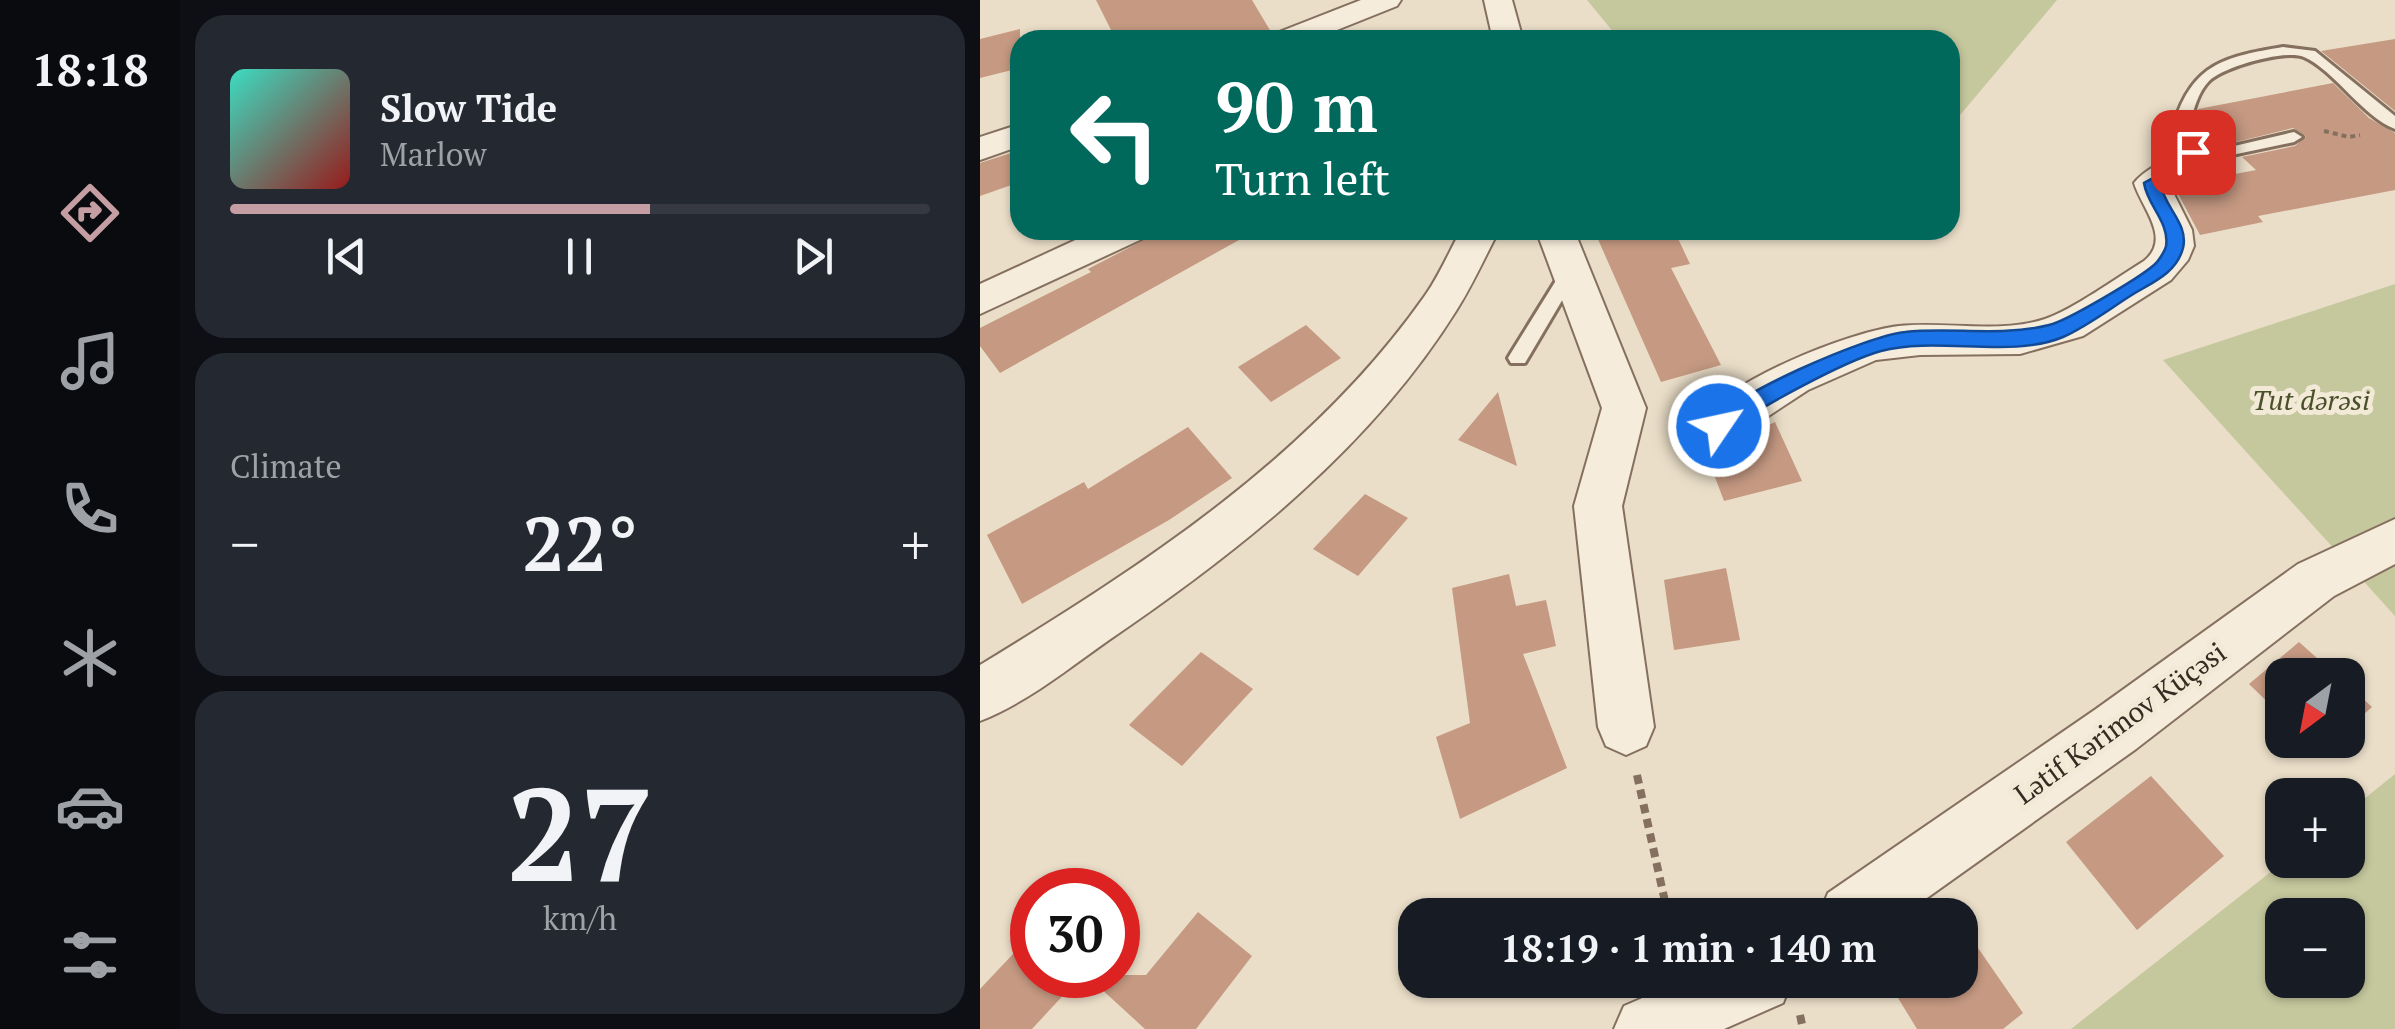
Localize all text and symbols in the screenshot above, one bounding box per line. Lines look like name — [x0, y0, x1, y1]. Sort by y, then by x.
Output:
text: 18:18 — [31, 39, 149, 99]
text: 90 m — [1215, 59, 1378, 152]
icon: left — [1050, 70, 1180, 200]
text: Slow Tide — [380, 83, 557, 133]
pin — [2151, 110, 2236, 195]
icon: arrive — [2166, 125, 2221, 180]
text: Marlow — [380, 133, 486, 175]
text: Turn left — [1215, 148, 1390, 208]
icon: directions — [55, 178, 125, 248]
icon: previous — [319, 229, 374, 284]
icon: pause — [552, 229, 607, 284]
icon: next — [786, 229, 841, 284]
icon: music — [55, 326, 125, 396]
position arrow — [1667, 374, 1771, 478]
park label: Tut dərəsi — [2252, 381, 2370, 418]
text: Climate — [230, 445, 342, 487]
icon: phone — [55, 474, 125, 544]
text: 22° — [522, 493, 638, 592]
text: − — [230, 507, 259, 580]
text: + — [901, 507, 930, 580]
icon: climate — [55, 623, 125, 693]
street label: Lətif Kərimov Küçəsi — [2006, 633, 2233, 812]
north arrow — [2265, 658, 2365, 758]
map controls — [2265, 658, 2365, 998]
text: 27 — [507, 746, 653, 918]
icon: car — [55, 771, 125, 841]
button: + — [2265, 778, 2365, 878]
speed limit sign: 30 — [1010, 868, 1140, 998]
text: km/h — [543, 897, 617, 939]
button: − — [2265, 898, 2365, 998]
icon: filters — [55, 920, 125, 990]
text: 18:19 · 1 min · 140 m — [1500, 923, 1876, 973]

